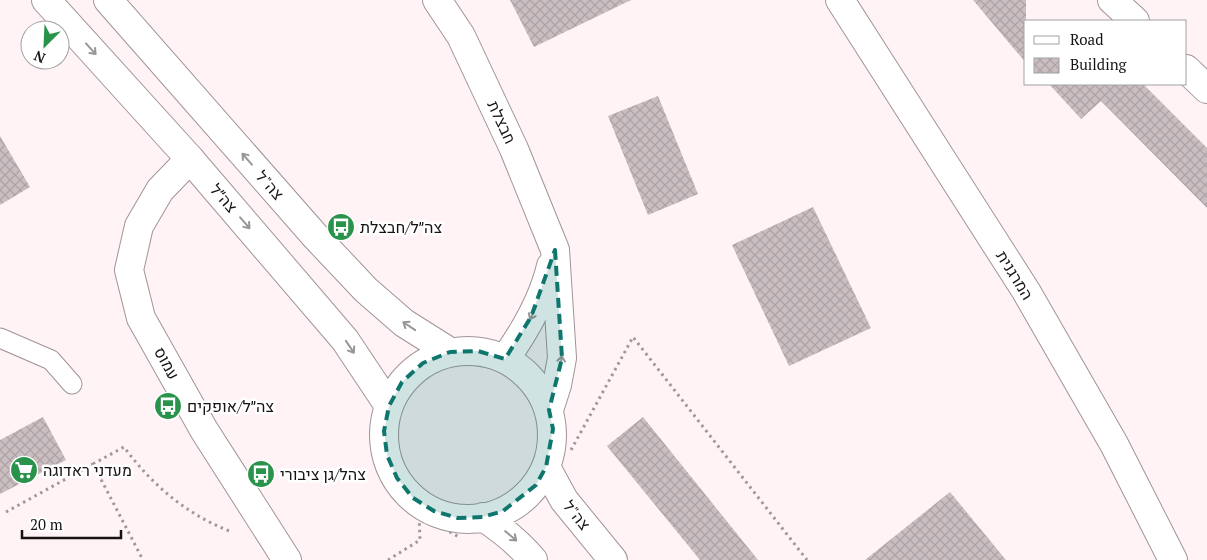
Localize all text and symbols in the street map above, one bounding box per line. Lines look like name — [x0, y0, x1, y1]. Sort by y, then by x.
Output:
north arrow — [20, 20, 70, 70]
legend — [1024, 20, 1187, 85]
text: Road — [1070, 29, 1103, 49]
one-way arrow — [85, 43, 97, 56]
text: N — [30, 46, 48, 68]
text: Building — [1070, 54, 1128, 74]
street label: חבצלת — [483, 97, 521, 147]
one-way arrow — [241, 153, 253, 166]
street label: צה"ל — [251, 166, 289, 205]
street label: צה״ל — [205, 179, 243, 217]
bus stop icon: צה״ל/חבצלת — [326, 212, 356, 242]
place label: צה״ל/חבצלת — [360, 216, 442, 238]
one-way arrow — [239, 217, 251, 230]
street label: המרגנית — [991, 246, 1039, 304]
one-way arrow — [528, 305, 538, 320]
one-way arrow — [402, 321, 416, 331]
one-way arrow — [345, 340, 355, 354]
street label: עמוס — [149, 343, 185, 383]
one-way arrow — [556, 355, 566, 371]
bus stop icon: צה״ל/אופקים — [153, 391, 183, 421]
place label: צה״ל/אופקים — [187, 395, 274, 417]
supermarket icon: מעדני ראדוגה — [9, 455, 39, 485]
place label: מעדני ראדוגה — [43, 459, 132, 481]
bus stop icon: צהל/גן ציבורי — [246, 459, 276, 489]
place label: צהל/גן ציבורי — [280, 463, 366, 485]
street label: צה"ל — [558, 495, 596, 535]
scale bar — [22, 508, 121, 540]
text: 20 m — [30, 514, 63, 534]
one-way arrow — [504, 530, 517, 542]

